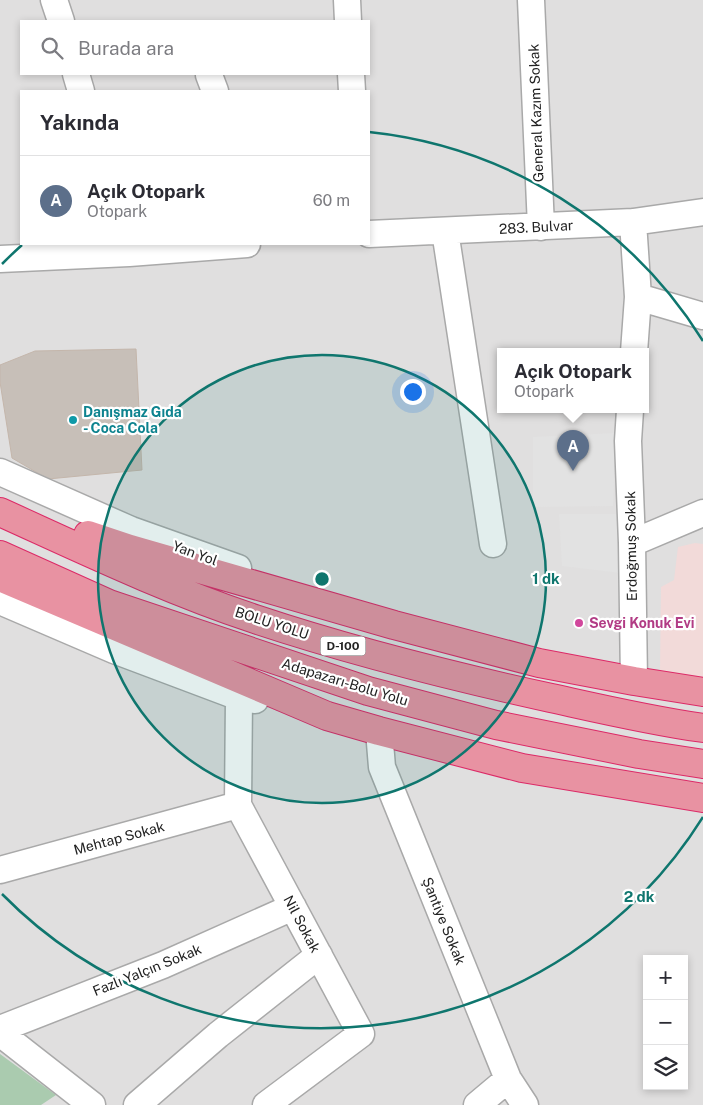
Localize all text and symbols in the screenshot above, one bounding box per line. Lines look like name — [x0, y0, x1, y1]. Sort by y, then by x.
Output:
search box — [20, 20, 370, 75]
icon: search — [38, 34, 66, 62]
text: Burada ara — [78, 37, 174, 59]
street label: General Kazım Sokak — [526, 44, 546, 182]
text: Yakında — [40, 110, 119, 135]
text: Açık Otopark — [87, 180, 205, 202]
text: A — [50, 191, 62, 210]
text: 60 m — [313, 191, 350, 210]
text: Otopark — [87, 202, 147, 221]
street label: 283. Bulvar — [498, 217, 574, 237]
popup — [497, 348, 649, 413]
text: Açık Otopark — [514, 360, 632, 382]
your location — [400, 379, 426, 405]
text: Otopark — [514, 382, 574, 401]
place label: Danışmaz Gıda - Coca Cola — [83, 404, 182, 436]
marker: Danışmaz Gıda - Coca Cola — [67, 414, 79, 426]
pin: A — [557, 430, 589, 471]
street label: Erdoğmuş Sokak — [622, 491, 640, 601]
street label: Yan Yol — [170, 538, 220, 568]
centre of rings — [313, 570, 331, 588]
text: 1 dk — [532, 570, 560, 587]
street label: BOLU YOLU — [233, 604, 311, 642]
place label: Sevgi Konuk Evi — [589, 615, 694, 631]
marker: Sevgi Konuk Evi — [573, 617, 585, 629]
road number: D-100 — [320, 636, 366, 656]
street label: Adapazarı-Bolu Yolu — [280, 655, 410, 709]
street label: Mehtap Sokak — [72, 818, 166, 858]
street label: Şantiye Sokak — [419, 875, 469, 967]
text: 2 dk — [624, 888, 655, 905]
street label: Nil Sokak — [280, 893, 324, 955]
street label: Fazlı Yalçın Sokak — [90, 941, 204, 999]
map controls — [643, 955, 688, 1090]
button: + — [643, 955, 688, 1000]
button: − — [643, 1000, 688, 1045]
button: layers — [643, 1045, 688, 1090]

